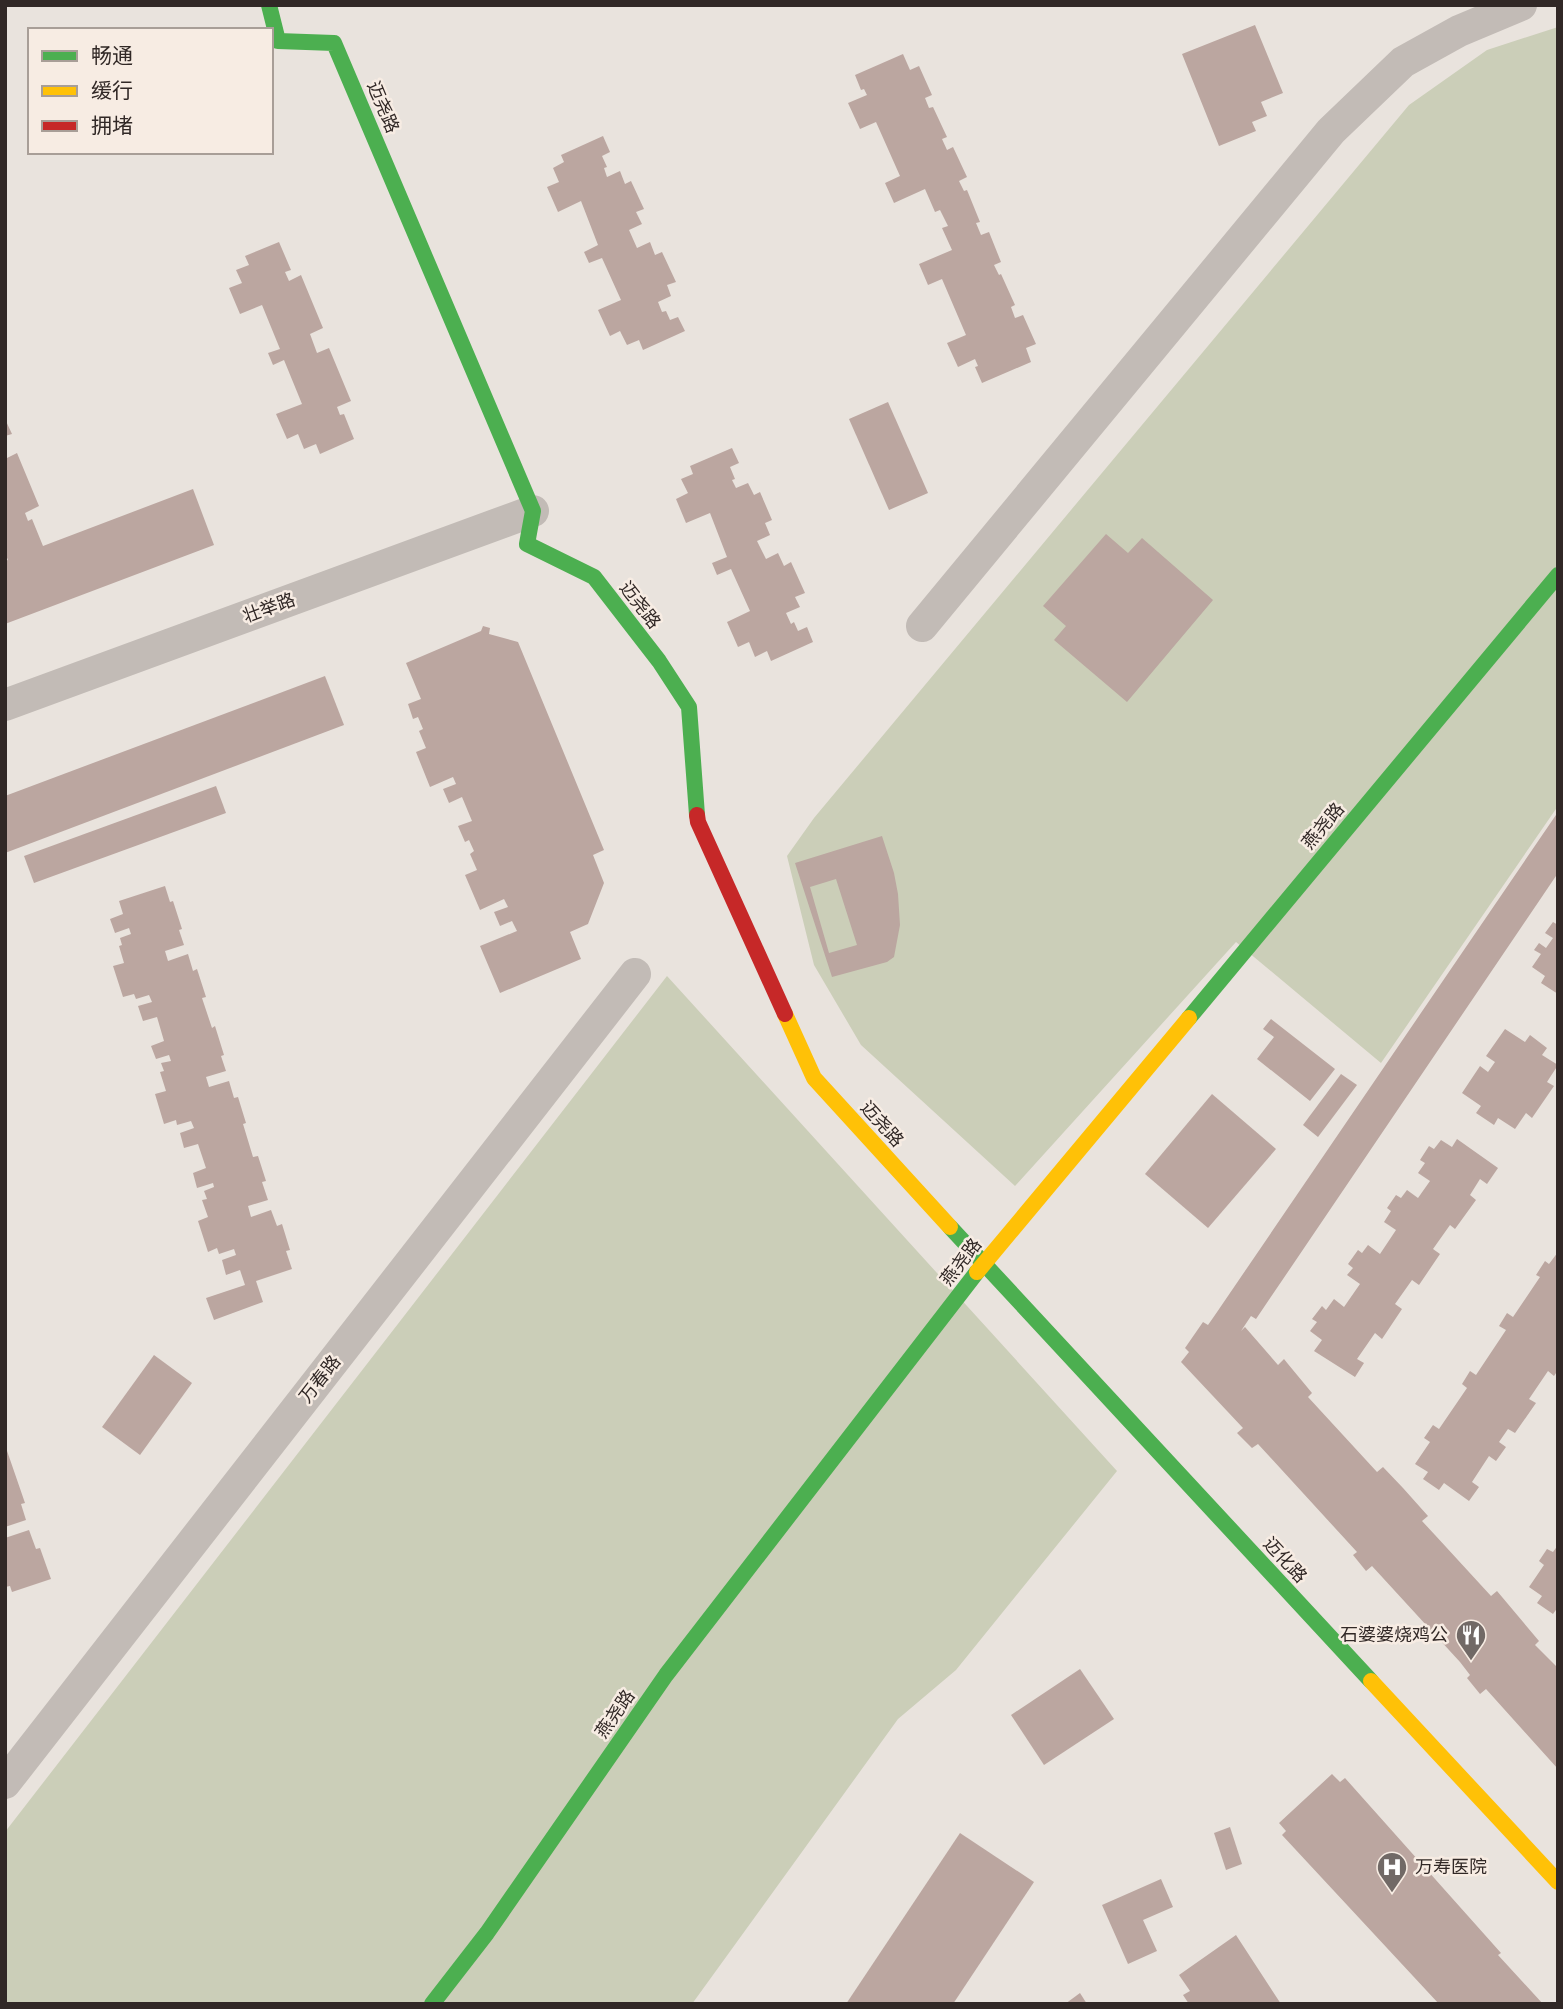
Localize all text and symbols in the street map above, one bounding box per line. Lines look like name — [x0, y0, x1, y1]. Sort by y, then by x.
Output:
legend — [28, 28, 273, 154]
text: 畅通 — [91, 42, 133, 70]
text: 缓行 — [91, 77, 133, 105]
street label: 迈尧路 — [361, 77, 405, 137]
text: 拥堵 — [91, 112, 133, 140]
street label: 迈尧路 — [614, 576, 666, 634]
street label: 壮举路 — [240, 587, 298, 629]
street label: 燕尧路 — [1296, 798, 1350, 854]
street label: 迈尧路 — [855, 1096, 909, 1152]
street label: 燕尧路 — [935, 1233, 987, 1291]
street label: 万春路 — [294, 1350, 346, 1408]
street label: 迈化路 — [1258, 1532, 1312, 1588]
restaurant icon: 石婆婆烧鸡公 — [1454, 1618, 1488, 1662]
place label: 石婆婆烧鸡公 — [1340, 1623, 1448, 1647]
street label: 燕尧路 — [590, 1685, 640, 1743]
hospital icon: 万寿医院 — [1375, 1850, 1409, 1894]
place label: 万寿医院 — [1415, 1855, 1487, 1879]

